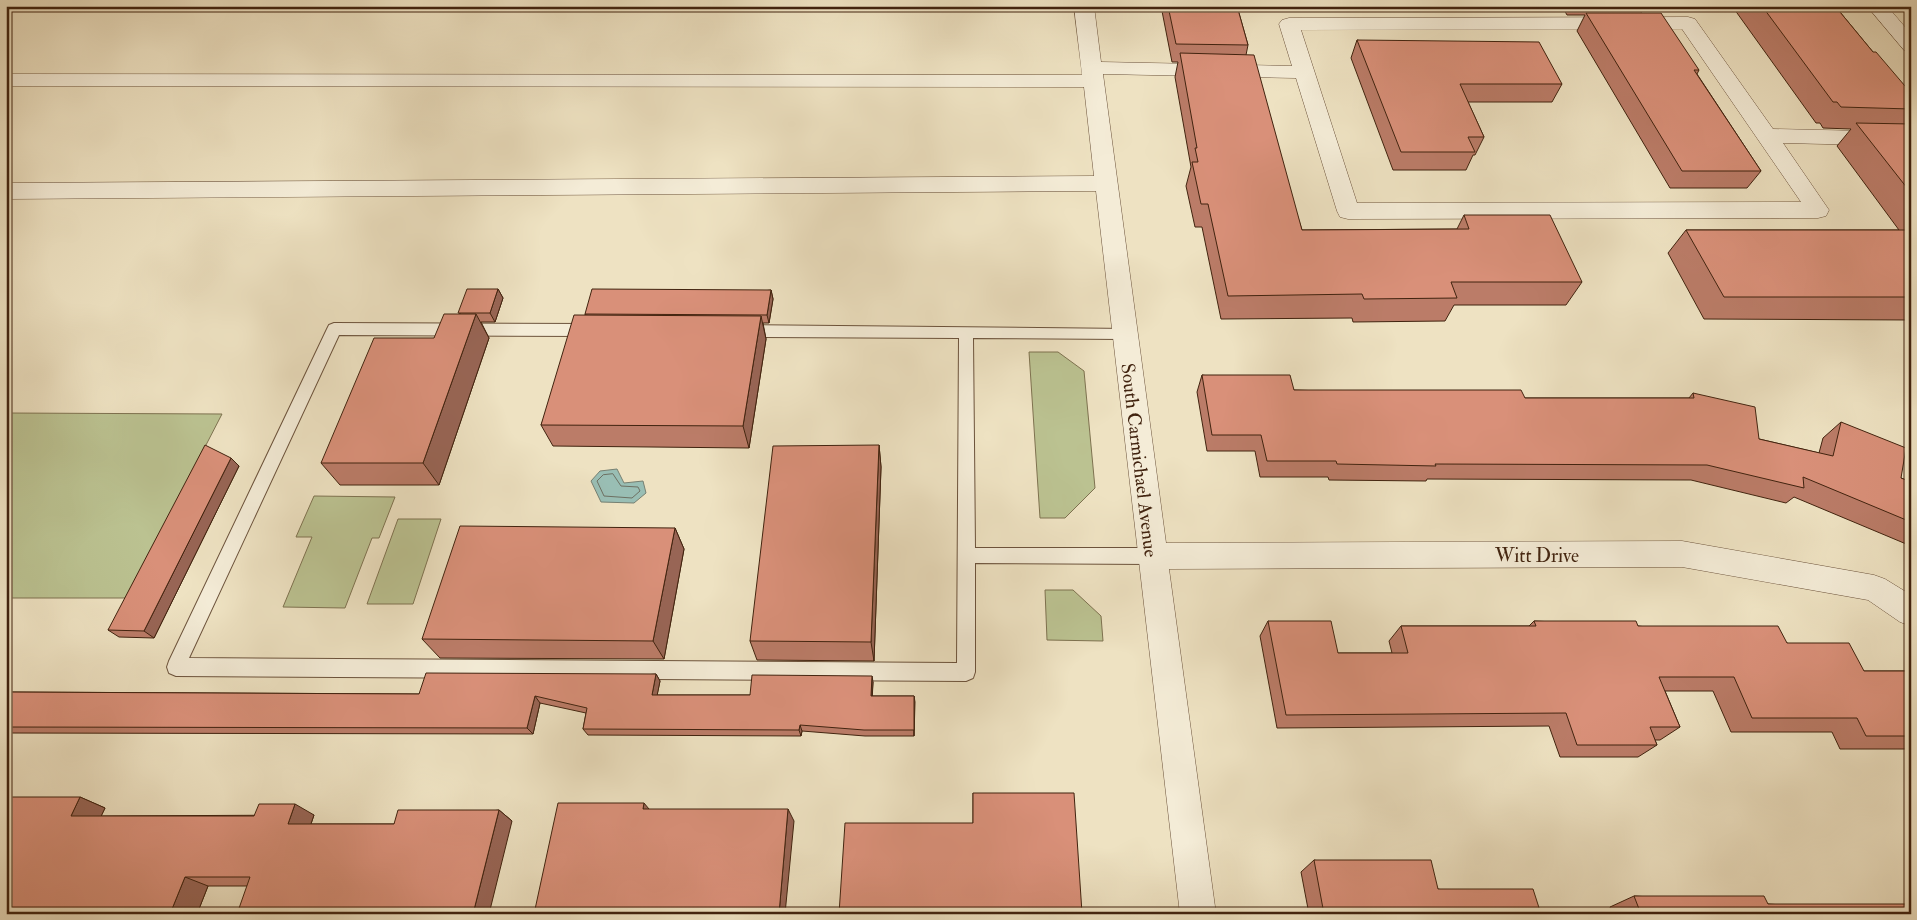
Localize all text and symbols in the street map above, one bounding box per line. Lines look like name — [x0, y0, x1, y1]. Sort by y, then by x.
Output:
street label: South Carmichael Avenue — [1115, 362, 1163, 559]
street label: Witt Drive — [1494, 544, 1579, 568]

